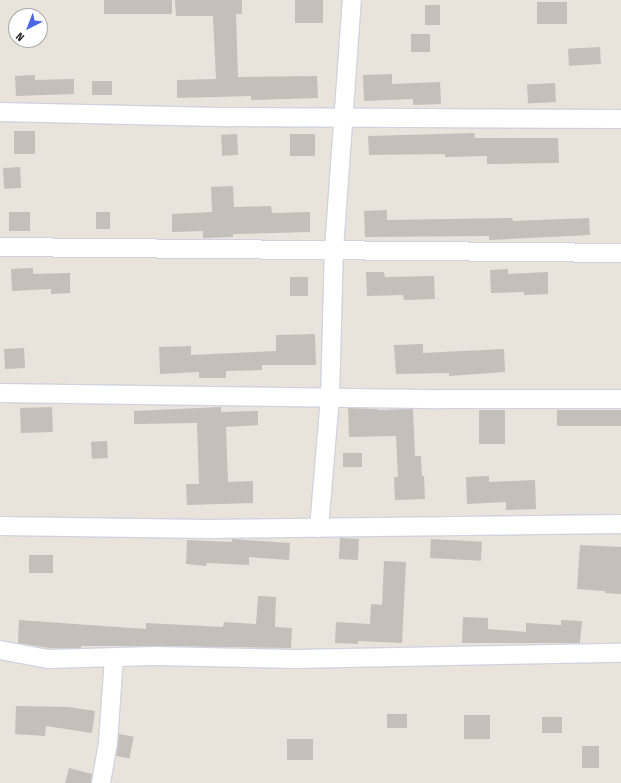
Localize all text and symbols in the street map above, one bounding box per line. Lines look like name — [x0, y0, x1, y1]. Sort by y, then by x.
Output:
north arrow — [8, 8, 48, 48]
text: N — [14, 30, 27, 44]

